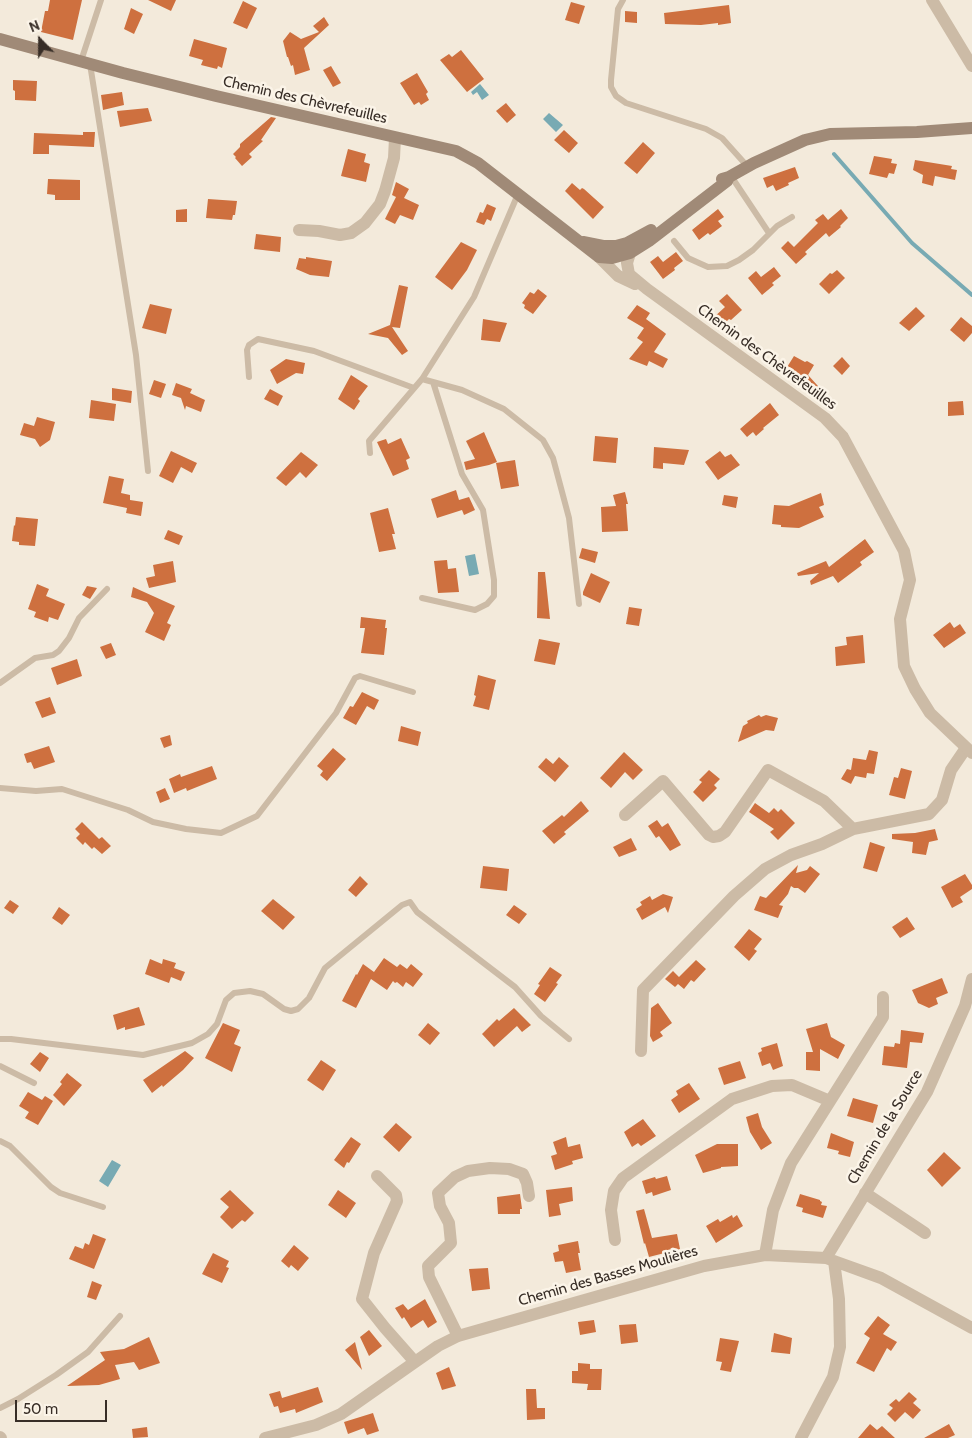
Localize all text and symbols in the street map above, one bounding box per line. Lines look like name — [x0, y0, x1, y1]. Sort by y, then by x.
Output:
north arrow — [15, 15, 65, 65]
text: N — [26, 16, 42, 36]
street label: Chemin des Chèvrefeuilles — [221, 72, 389, 128]
street label: Chemin des Chèvrefeuilles — [694, 300, 840, 414]
street label: Chemin de la Source — [844, 1066, 926, 1188]
street label: Chemin des Basses Moulières — [516, 1242, 700, 1310]
scale bar — [18, 1390, 110, 1422]
text: 50 m — [23, 1400, 58, 1418]

